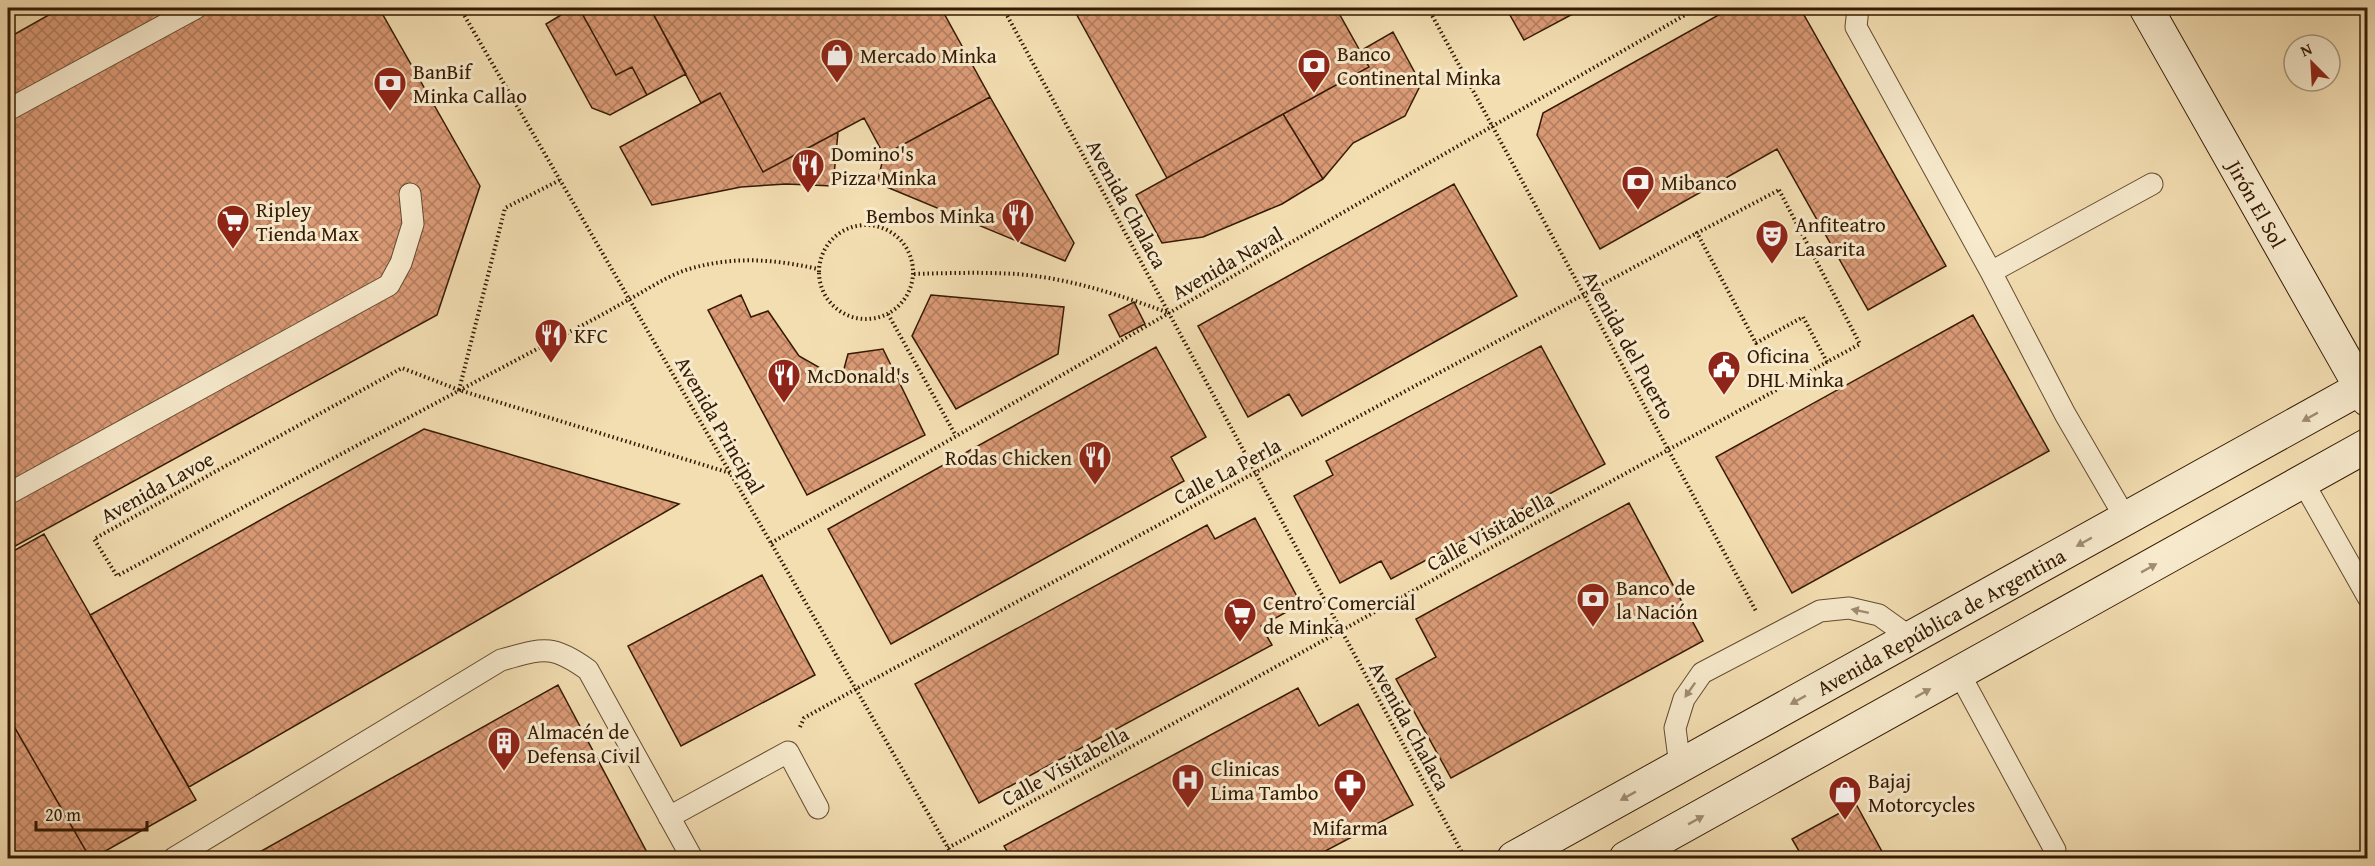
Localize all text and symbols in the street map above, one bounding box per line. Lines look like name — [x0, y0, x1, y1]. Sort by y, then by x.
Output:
north arrow — [2282, 33, 2342, 93]
text: N — [2296, 36, 2316, 62]
shop icon: Mercado Minka — [819, 37, 855, 84]
place label: Banco Continental Minka — [1337, 38, 1501, 93]
place label: Mercado Minka — [860, 40, 997, 71]
bank icon: Banco Continental Minka — [1296, 47, 1332, 94]
place label: BanBif Minka Callao — [413, 56, 527, 111]
bank icon: BanBif Minka Callao — [372, 65, 408, 112]
street label: Avenida Chalaca — [1079, 134, 1175, 274]
place label: Domino's Pizza Minka — [831, 138, 937, 193]
restaurant icon: Domino's Pizza Minka — [790, 147, 826, 194]
street label: Jirón El Sol — [2218, 152, 2294, 253]
bank icon: Mibanco — [1620, 164, 1656, 211]
place label: Mibanco — [1661, 167, 1737, 198]
place label: Ripley Tienda Max — [256, 194, 359, 249]
restaurant icon: Bembos Minka — [1000, 197, 1036, 244]
place label: Bembos Minka — [866, 200, 995, 231]
supermarket icon: Ripley Tienda Max — [215, 203, 251, 250]
place label: Anfiteatro Lasarita — [1795, 209, 1886, 264]
street label: Avenida Naval — [1165, 218, 1289, 307]
theatre icon: Anfiteatro Lasarita — [1754, 218, 1790, 265]
street label: Avenida del Puerto — [1575, 265, 1683, 425]
restaurant icon: KFC — [533, 317, 569, 364]
place label: KFC — [574, 320, 608, 351]
place label: Oficina DHL Minka — [1747, 340, 1844, 395]
public building icon: Oficina DHL Minka — [1706, 349, 1742, 396]
street label: Avenida Principal — [668, 350, 772, 500]
restaurant icon: McDonald's — [766, 357, 802, 404]
place label: McDonald's — [807, 360, 910, 391]
one-way arrow — [2301, 412, 2318, 422]
street label: Calle La Perla — [1168, 430, 1286, 512]
restaurant icon: Rodas Chicken — [1077, 439, 1113, 486]
place label: Rodas Chicken — [945, 442, 1072, 473]
street label: Avenida Lavoe — [95, 443, 219, 531]
street label: Calle Visitabella — [1421, 483, 1559, 579]
one-way arrow — [2075, 537, 2092, 547]
street label: Avenida República de Argentina — [1811, 540, 2071, 703]
one-way arrow — [2140, 563, 2157, 573]
place label: Banco de la Nación — [1616, 572, 1698, 627]
bank icon: Banco de la Nación — [1575, 581, 1611, 628]
place label: Centro Comercial de Minka — [1263, 587, 1416, 642]
supermarket icon: Centro Comercial de Minka — [1222, 596, 1258, 643]
one-way arrow — [1851, 605, 1870, 615]
street label: Avenida Chalaca — [1362, 656, 1458, 796]
one-way arrow — [1685, 682, 1696, 698]
one-way arrow — [1915, 688, 1932, 698]
one-way arrow — [1790, 695, 1806, 706]
place label: Almacén de Defensa Civil — [527, 716, 641, 771]
street label: Calle Visitabella — [996, 718, 1134, 814]
building icon: Almacén de Defensa Civil — [486, 725, 522, 772]
place label: Clinicas Lima Tambo — [1211, 753, 1318, 808]
hospital icon: Clinicas Lima Tambo — [1170, 762, 1206, 809]
place label: Bajaj Motorcycles — [1868, 765, 1975, 820]
pharmacy icon: Mifarma — [1332, 767, 1368, 814]
shop icon: Bajaj Motorcycles — [1827, 774, 1863, 821]
one-way arrow — [1620, 790, 1636, 801]
scale bar — [36, 794, 147, 832]
text: 20 m — [45, 801, 81, 828]
place label: Mifarma — [1312, 812, 1388, 843]
one-way arrow — [1688, 815, 1705, 825]

